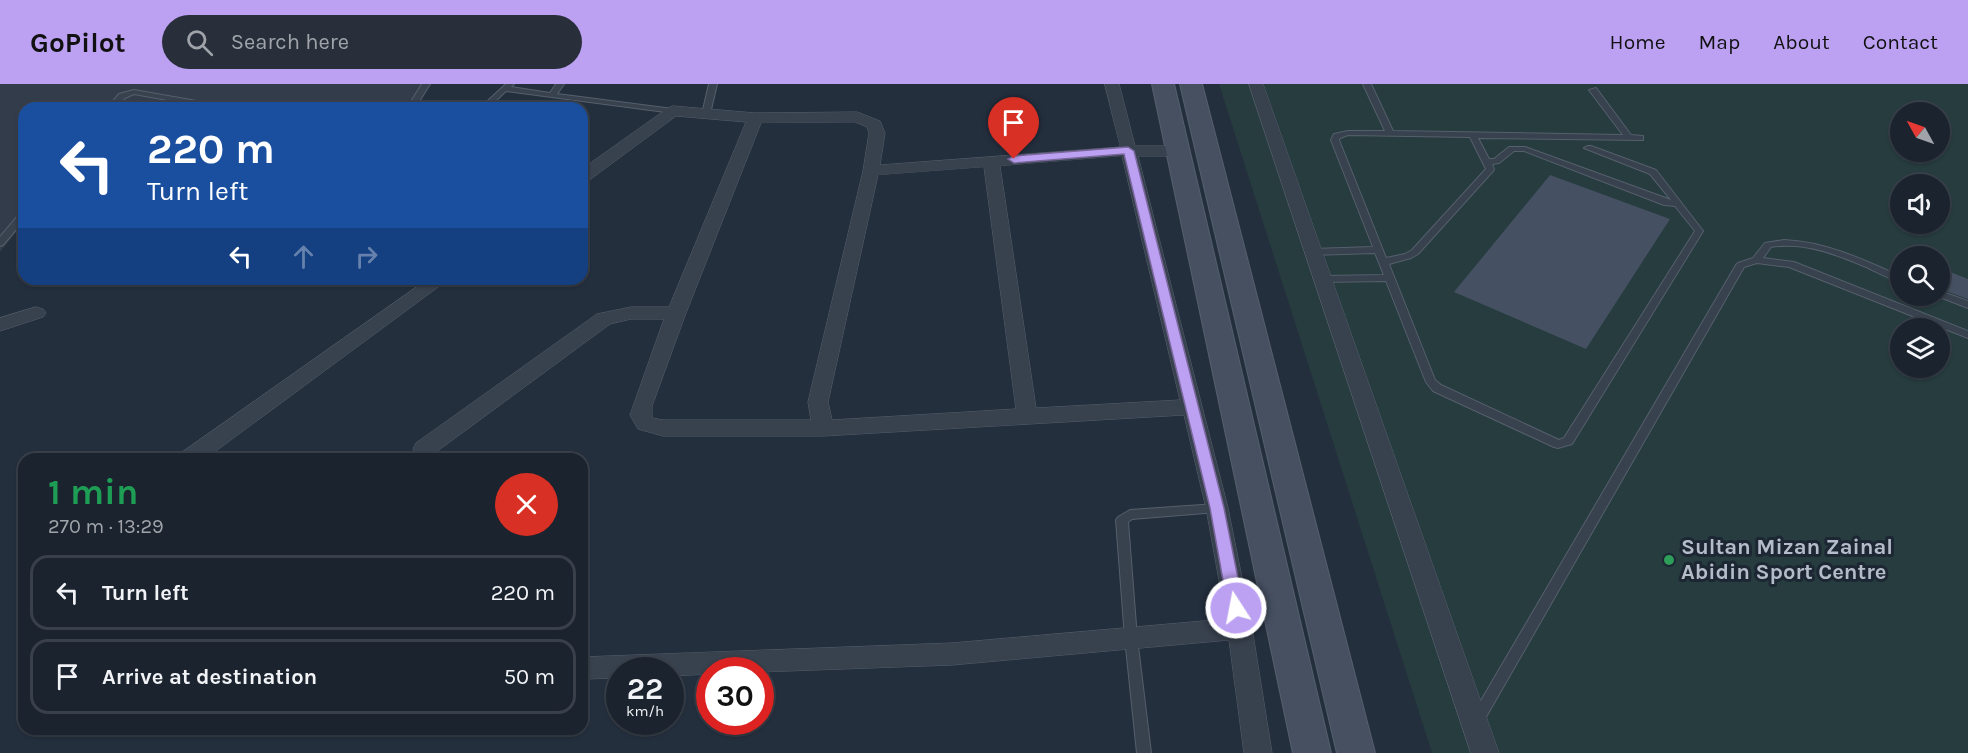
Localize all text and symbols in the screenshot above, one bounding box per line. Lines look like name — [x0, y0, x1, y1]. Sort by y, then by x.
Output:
search box — [162, 15, 582, 69]
text: GoPilot — [30, 26, 126, 59]
icon: search — [183, 26, 216, 59]
text: Search here — [231, 29, 349, 55]
text: Home — [1610, 30, 1666, 54]
text: Map — [1699, 30, 1740, 54]
text: About — [1773, 30, 1830, 54]
text: Contact — [1863, 30, 1938, 54]
pin — [988, 97, 1039, 159]
north arrow — [1890, 102, 1950, 162]
map controls — [1890, 102, 1950, 378]
icon: arrive — [997, 106, 1030, 139]
text: 220 m — [147, 124, 275, 174]
icon: left — [48, 126, 126, 204]
button: sound — [1890, 174, 1950, 234]
text: Turn left — [147, 175, 248, 207]
icon: left — [224, 240, 257, 273]
icon: ahead — [287, 240, 320, 273]
icon: right — [350, 240, 383, 273]
button: search — [1890, 246, 1950, 306]
button: layers — [1890, 318, 1950, 378]
text: 1 min — [48, 471, 138, 513]
button: close — [495, 473, 558, 536]
text: 270 m · 13:29 — [48, 515, 164, 538]
place label: Sultan Mizan Zainal Abidin Sport Centre — [1681, 534, 1893, 585]
marker: Sultan Mizan Zainal Abidin Sport Centre — [1662, 553, 1676, 567]
icon: left — [51, 576, 84, 609]
position arrow — [1204, 576, 1268, 640]
text: Turn left — [102, 580, 189, 606]
text: 220 m — [491, 580, 555, 606]
speed limit sign: 30 — [696, 657, 774, 735]
icon: arrive — [51, 660, 84, 693]
text: Arrive at destination — [102, 664, 317, 690]
text: 50 m — [504, 664, 555, 690]
text: 22 — [627, 671, 663, 707]
text: km/h — [626, 702, 664, 720]

